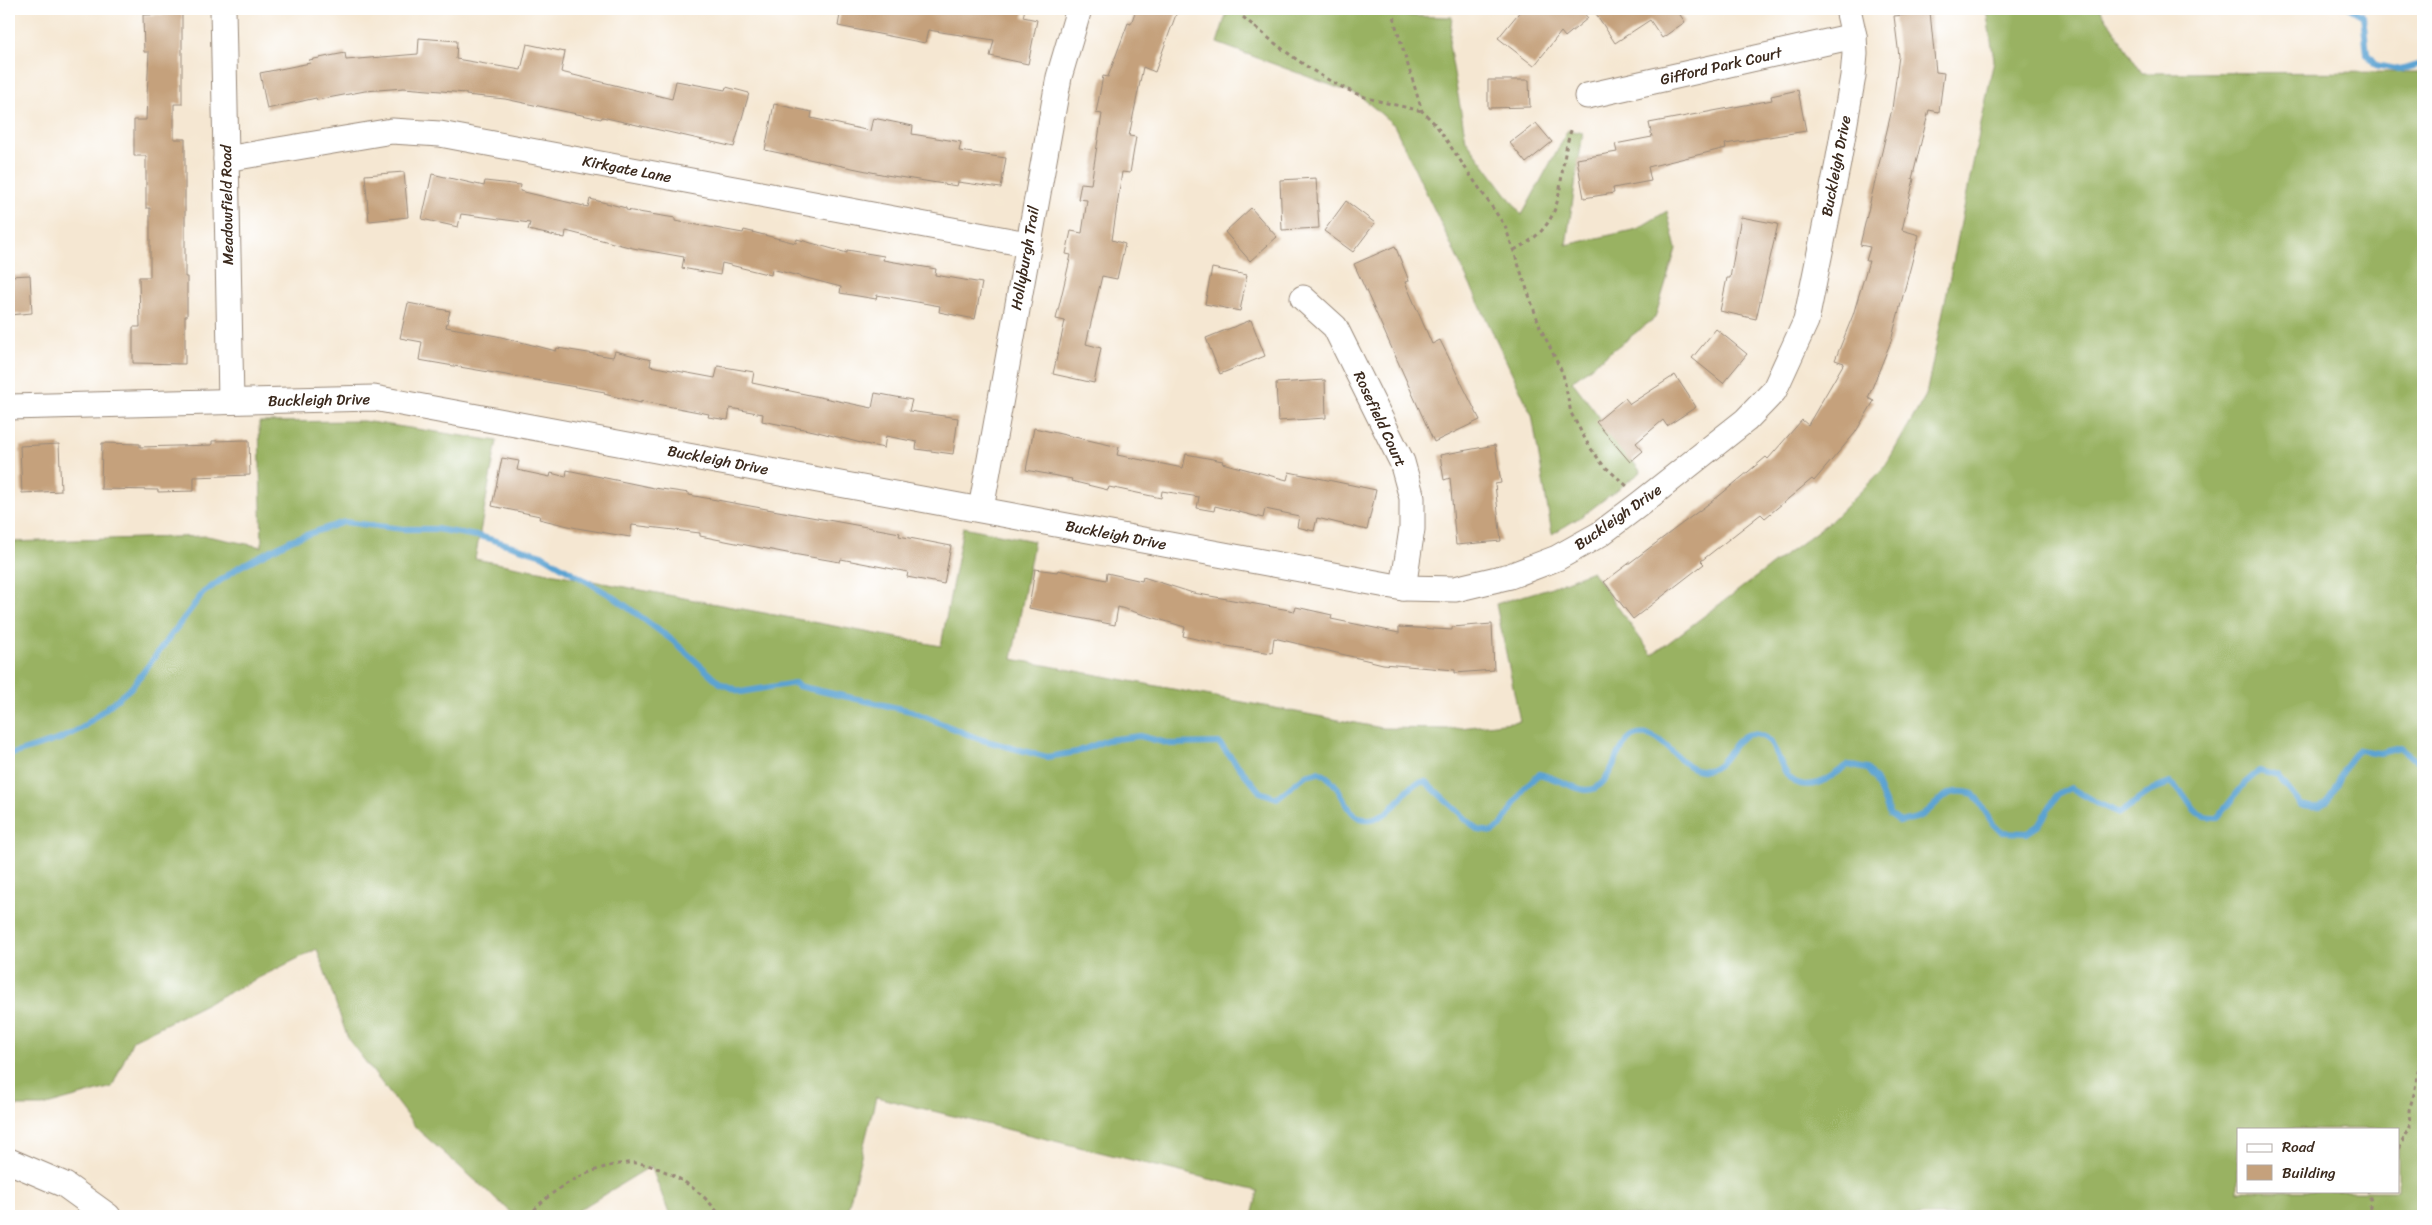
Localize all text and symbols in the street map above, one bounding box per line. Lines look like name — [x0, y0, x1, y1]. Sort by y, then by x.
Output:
street label: Gifford Park Court — [1658, 39, 1785, 93]
street label: Buckleigh Drive — [1813, 113, 1859, 219]
street label: Meadowfield Road — [213, 144, 241, 265]
street label: Kirkgate Lane — [580, 148, 674, 190]
street label: Hollyburgh Trail — [1003, 203, 1047, 312]
street label: Rosefield Court — [1346, 367, 1414, 472]
street label: Buckleigh Drive — [268, 386, 371, 414]
street label: Buckleigh Drive — [665, 437, 771, 483]
street label: Buckleigh Drive — [1569, 477, 1668, 557]
street label: Buckleigh Drive — [1063, 512, 1169, 558]
legend — [2237, 1128, 2400, 1192]
text: Road — [2282, 1134, 2315, 1160]
text: Building — [2282, 1160, 2336, 1186]

